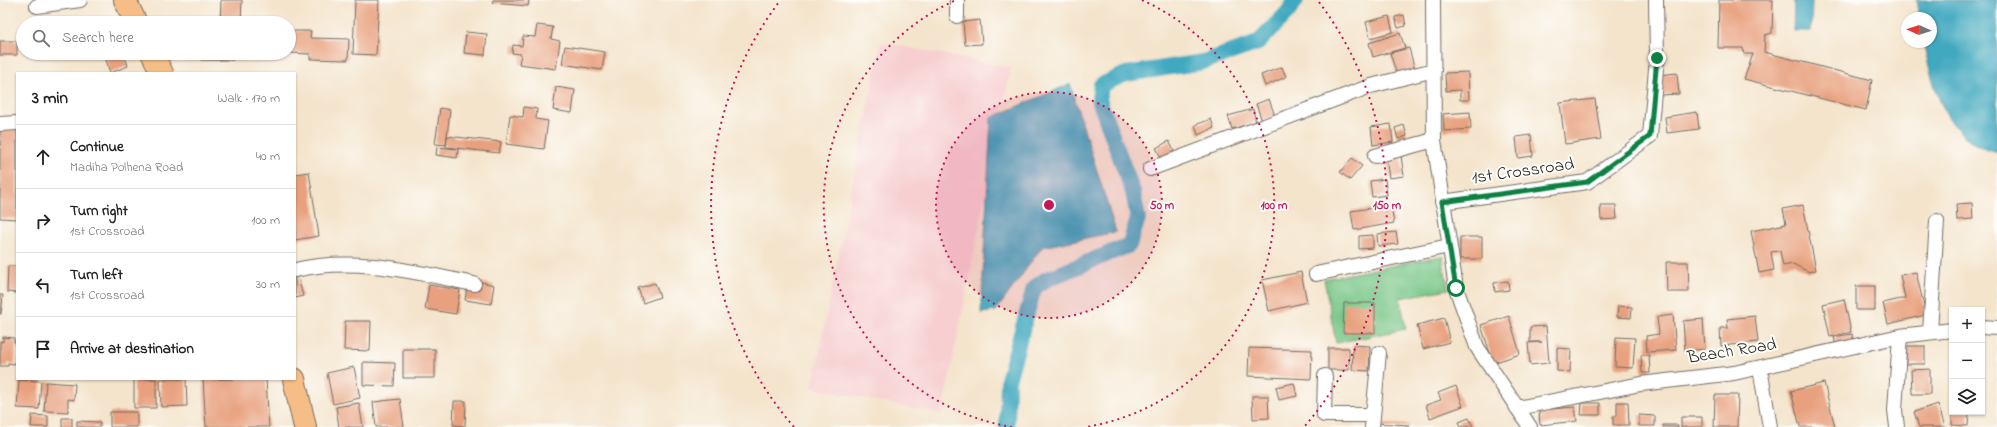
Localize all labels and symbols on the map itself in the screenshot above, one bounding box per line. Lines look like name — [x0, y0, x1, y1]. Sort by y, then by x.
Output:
north arrow — [1901, 12, 1937, 48]
route end — [1648, 49, 1666, 67]
street label: 1st Crossroad — [1470, 152, 1576, 192]
text: 50 m — [1150, 197, 1175, 215]
text: 100 m — [1261, 197, 1288, 215]
text: 150 m — [1373, 197, 1402, 215]
centre of rings — [1042, 198, 1056, 212]
route start — [1447, 279, 1465, 297]
street label: Beach Road — [1684, 332, 1779, 372]

